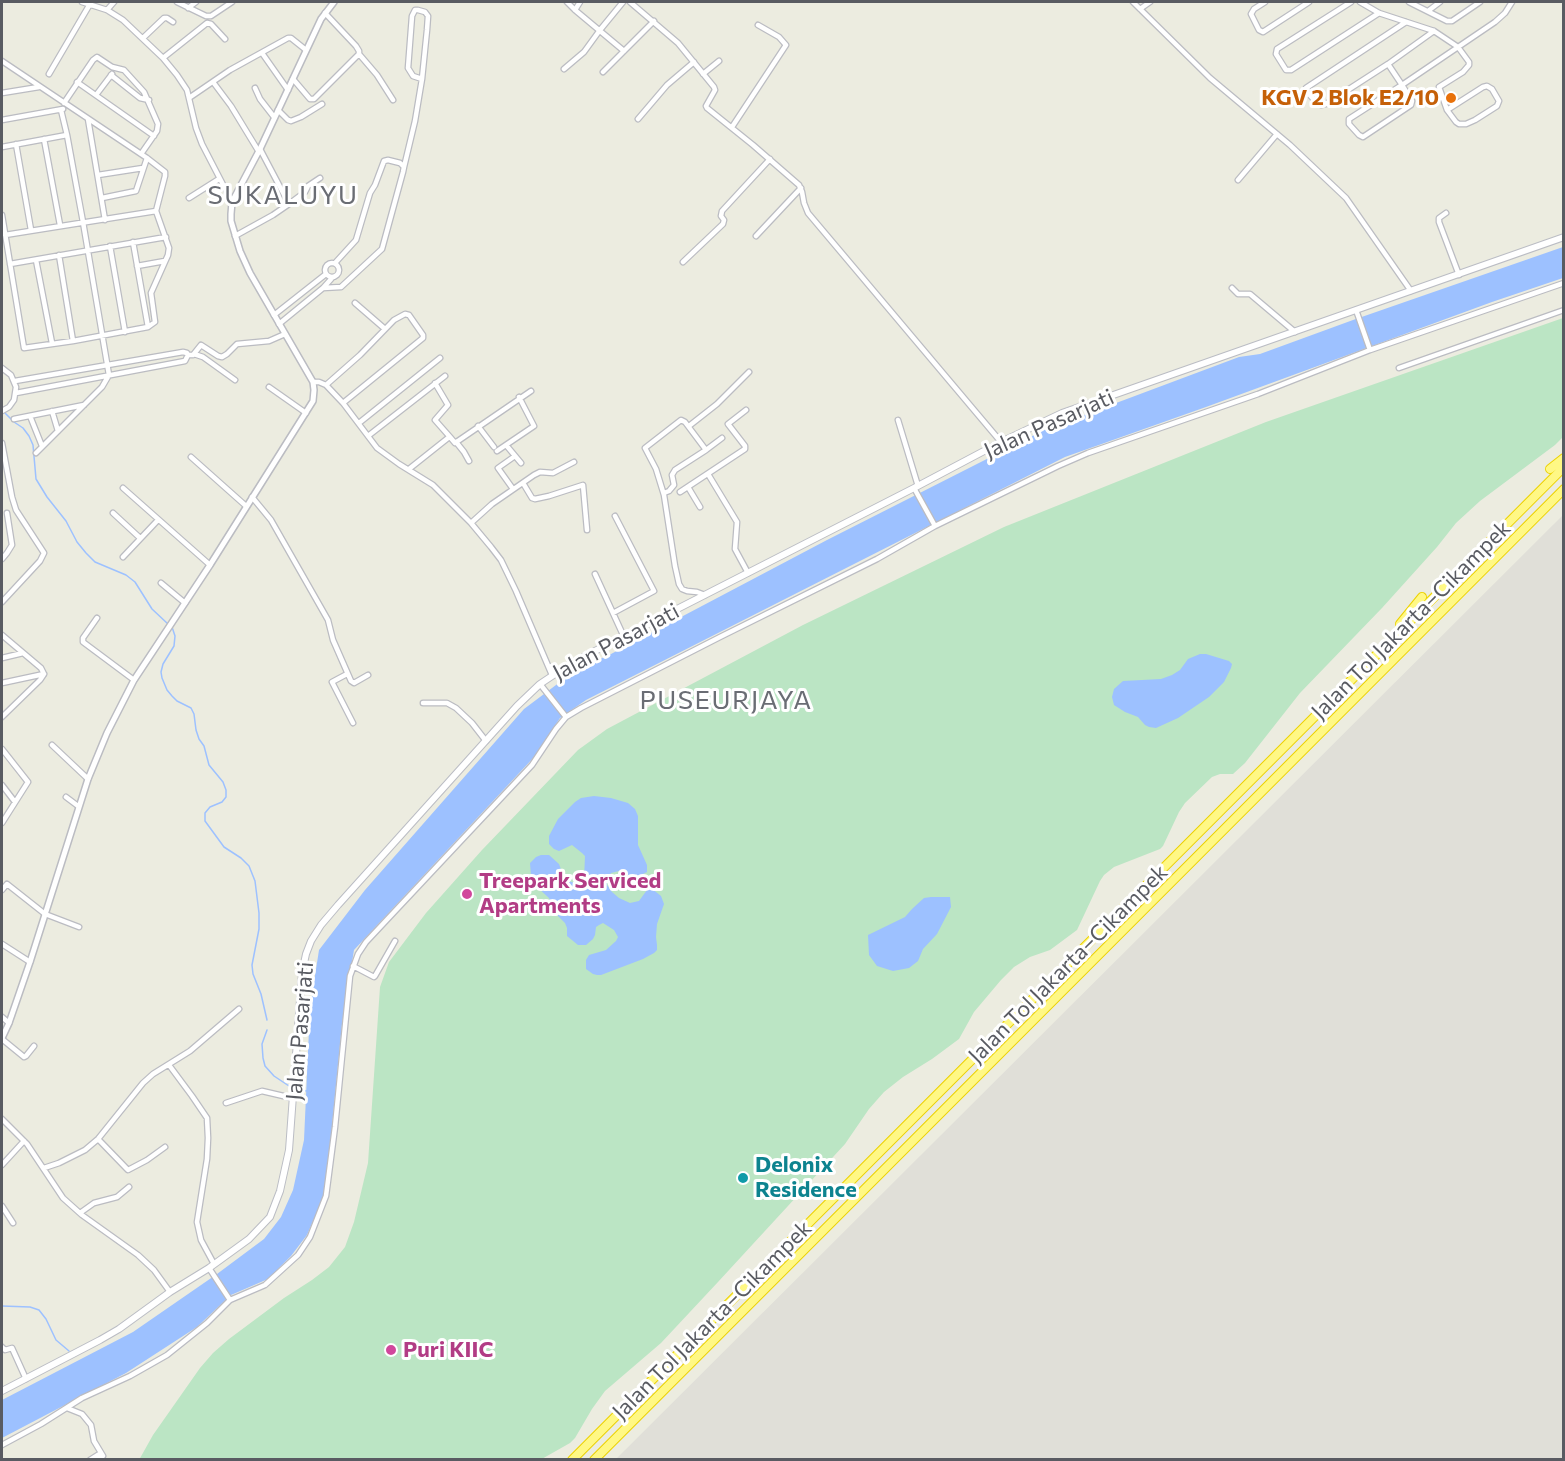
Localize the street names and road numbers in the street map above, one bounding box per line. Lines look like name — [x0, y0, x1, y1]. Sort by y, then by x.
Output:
street label: Jalan Pasarjati — [980, 384, 1118, 464]
street label: Jalan Tol Jakarta–Cikampek — [1306, 515, 1516, 725]
street label: Jalan Pasarjati — [548, 598, 684, 686]
street label: Jalan Tol Jakarta–Cikampek — [963, 859, 1173, 1069]
street label: Jalan Pasarjati — [281, 961, 319, 1101]
street label: Jalan Tol Jakarta–Cikampek — [607, 1215, 817, 1425]

